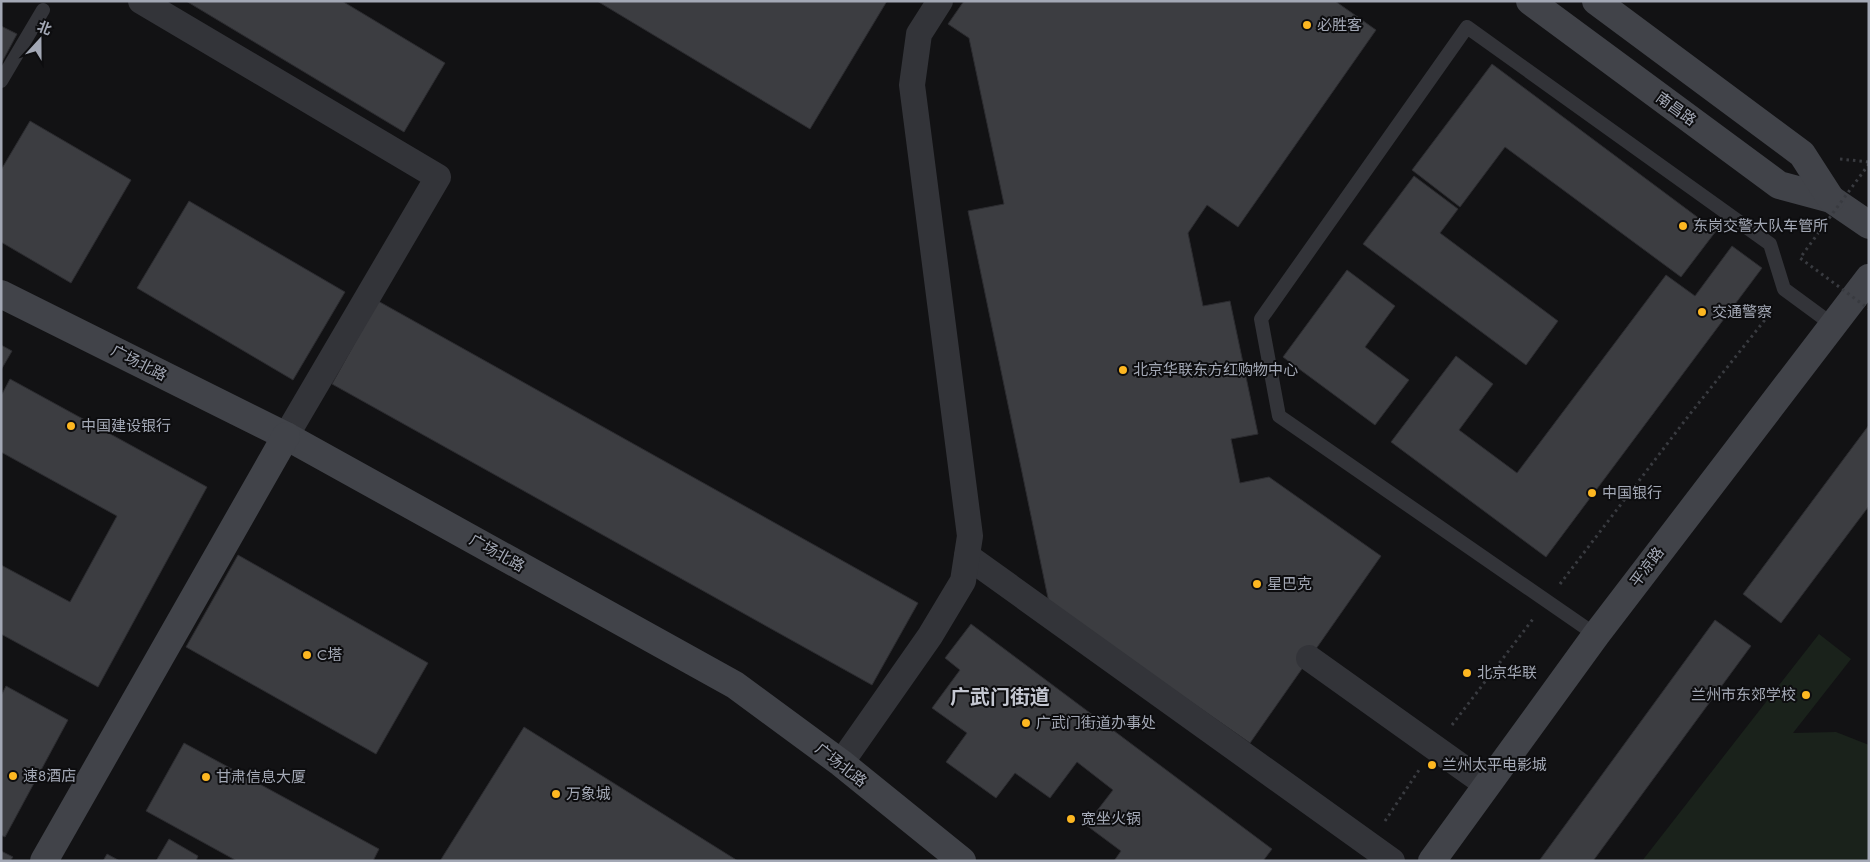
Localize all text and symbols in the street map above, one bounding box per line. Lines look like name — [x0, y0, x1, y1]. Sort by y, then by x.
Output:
place label: 必胜客 — [1317, 14, 1362, 36]
north arrow — [15, 15, 65, 65]
text: 北 — [35, 16, 55, 40]
marker: 必胜客 — [1301, 19, 1313, 31]
street label: 南昌路 — [1651, 87, 1701, 131]
place label: 东岗交警大队车管所 — [1693, 215, 1828, 237]
marker: 东岗交警大队车管所 — [1677, 220, 1689, 232]
place label: 交通警察 — [1712, 301, 1772, 323]
marker: 交通警察 — [1696, 306, 1708, 318]
street label: 广场北路 — [107, 340, 171, 386]
place label: 北京华联东方红购物中心 — [1133, 359, 1298, 381]
marker: 北京华联东方红购物中心 — [1117, 364, 1129, 376]
place label: 中国建设银行 — [81, 415, 171, 437]
marker: 中国建设银行 — [65, 420, 77, 432]
place label: 中国银行 — [1602, 482, 1662, 504]
marker: 中国银行 — [1586, 487, 1598, 499]
street label: 广场北路 — [465, 529, 529, 577]
street label: 平凉路 — [1625, 542, 1669, 592]
place label: 星巴克 — [1267, 573, 1312, 595]
marker: 星巴克 — [1251, 578, 1263, 590]
place label: C塔 — [317, 644, 342, 666]
marker: C塔 — [301, 649, 313, 661]
place label: 北京华联 — [1477, 662, 1537, 684]
marker: 北京华联 — [1461, 667, 1473, 679]
district label: 广武门街道 — [950, 683, 1050, 712]
place label: 兰州市东郊学校 — [1691, 684, 1796, 706]
marker: 兰州市东郊学校 — [1800, 689, 1812, 701]
place label: 广武门街道办事处 — [1036, 712, 1156, 734]
marker: 广武门街道办事处 — [1020, 717, 1032, 729]
street label: 广场北路 — [811, 738, 871, 792]
place label: 兰州太平电影城 — [1442, 754, 1547, 776]
marker: 兰州太平电影城 — [1426, 759, 1438, 771]
place label: 速8酒店 — [23, 765, 76, 787]
place label: 甘肃信息大厦 — [216, 766, 306, 788]
marker: 速8酒店 — [7, 770, 19, 782]
marker: 甘肃信息大厦 — [200, 771, 212, 783]
place label: 万象城 — [566, 783, 611, 805]
marker: 万象城 — [550, 788, 562, 800]
place label: 宽坐火锅 — [1081, 808, 1141, 830]
marker: 宽坐火锅 — [1065, 813, 1077, 825]

